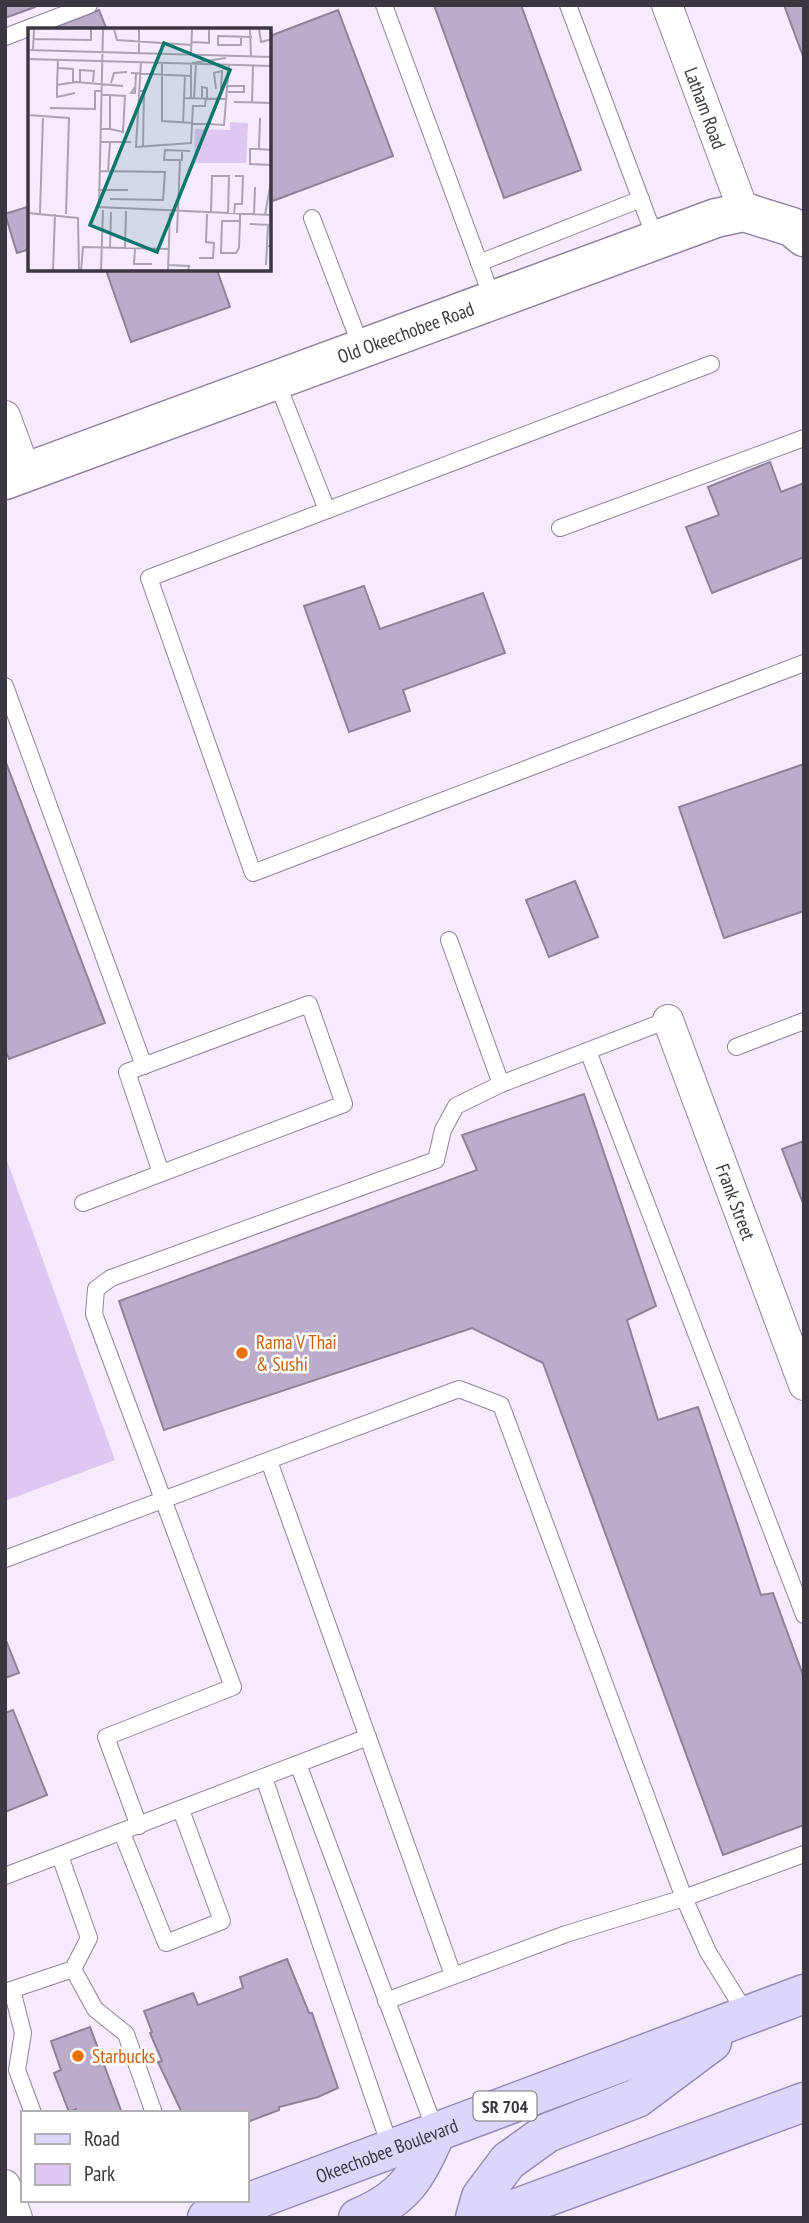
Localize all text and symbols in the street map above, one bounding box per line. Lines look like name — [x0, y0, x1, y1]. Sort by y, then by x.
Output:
inset map — [28, 28, 271, 271]
street label: Latham Road — [679, 64, 731, 152]
street label: Old Okeechobee Road — [334, 296, 477, 368]
street label: Frank Street — [711, 1160, 761, 1244]
place label: Rama V Thai & Sushi — [256, 1330, 337, 1376]
marker: Rama V Thai & Sushi — [234, 1345, 250, 1361]
place label: Starbucks — [92, 2044, 155, 2068]
marker: Starbucks — [70, 2048, 86, 2064]
road number: SR 704 — [474, 2092, 536, 2120]
legend — [21, 2111, 248, 2202]
street label: Okeechobee Boulevard — [312, 2113, 461, 2188]
text: Road — [84, 2125, 120, 2152]
text: Park — [84, 2160, 115, 2187]

